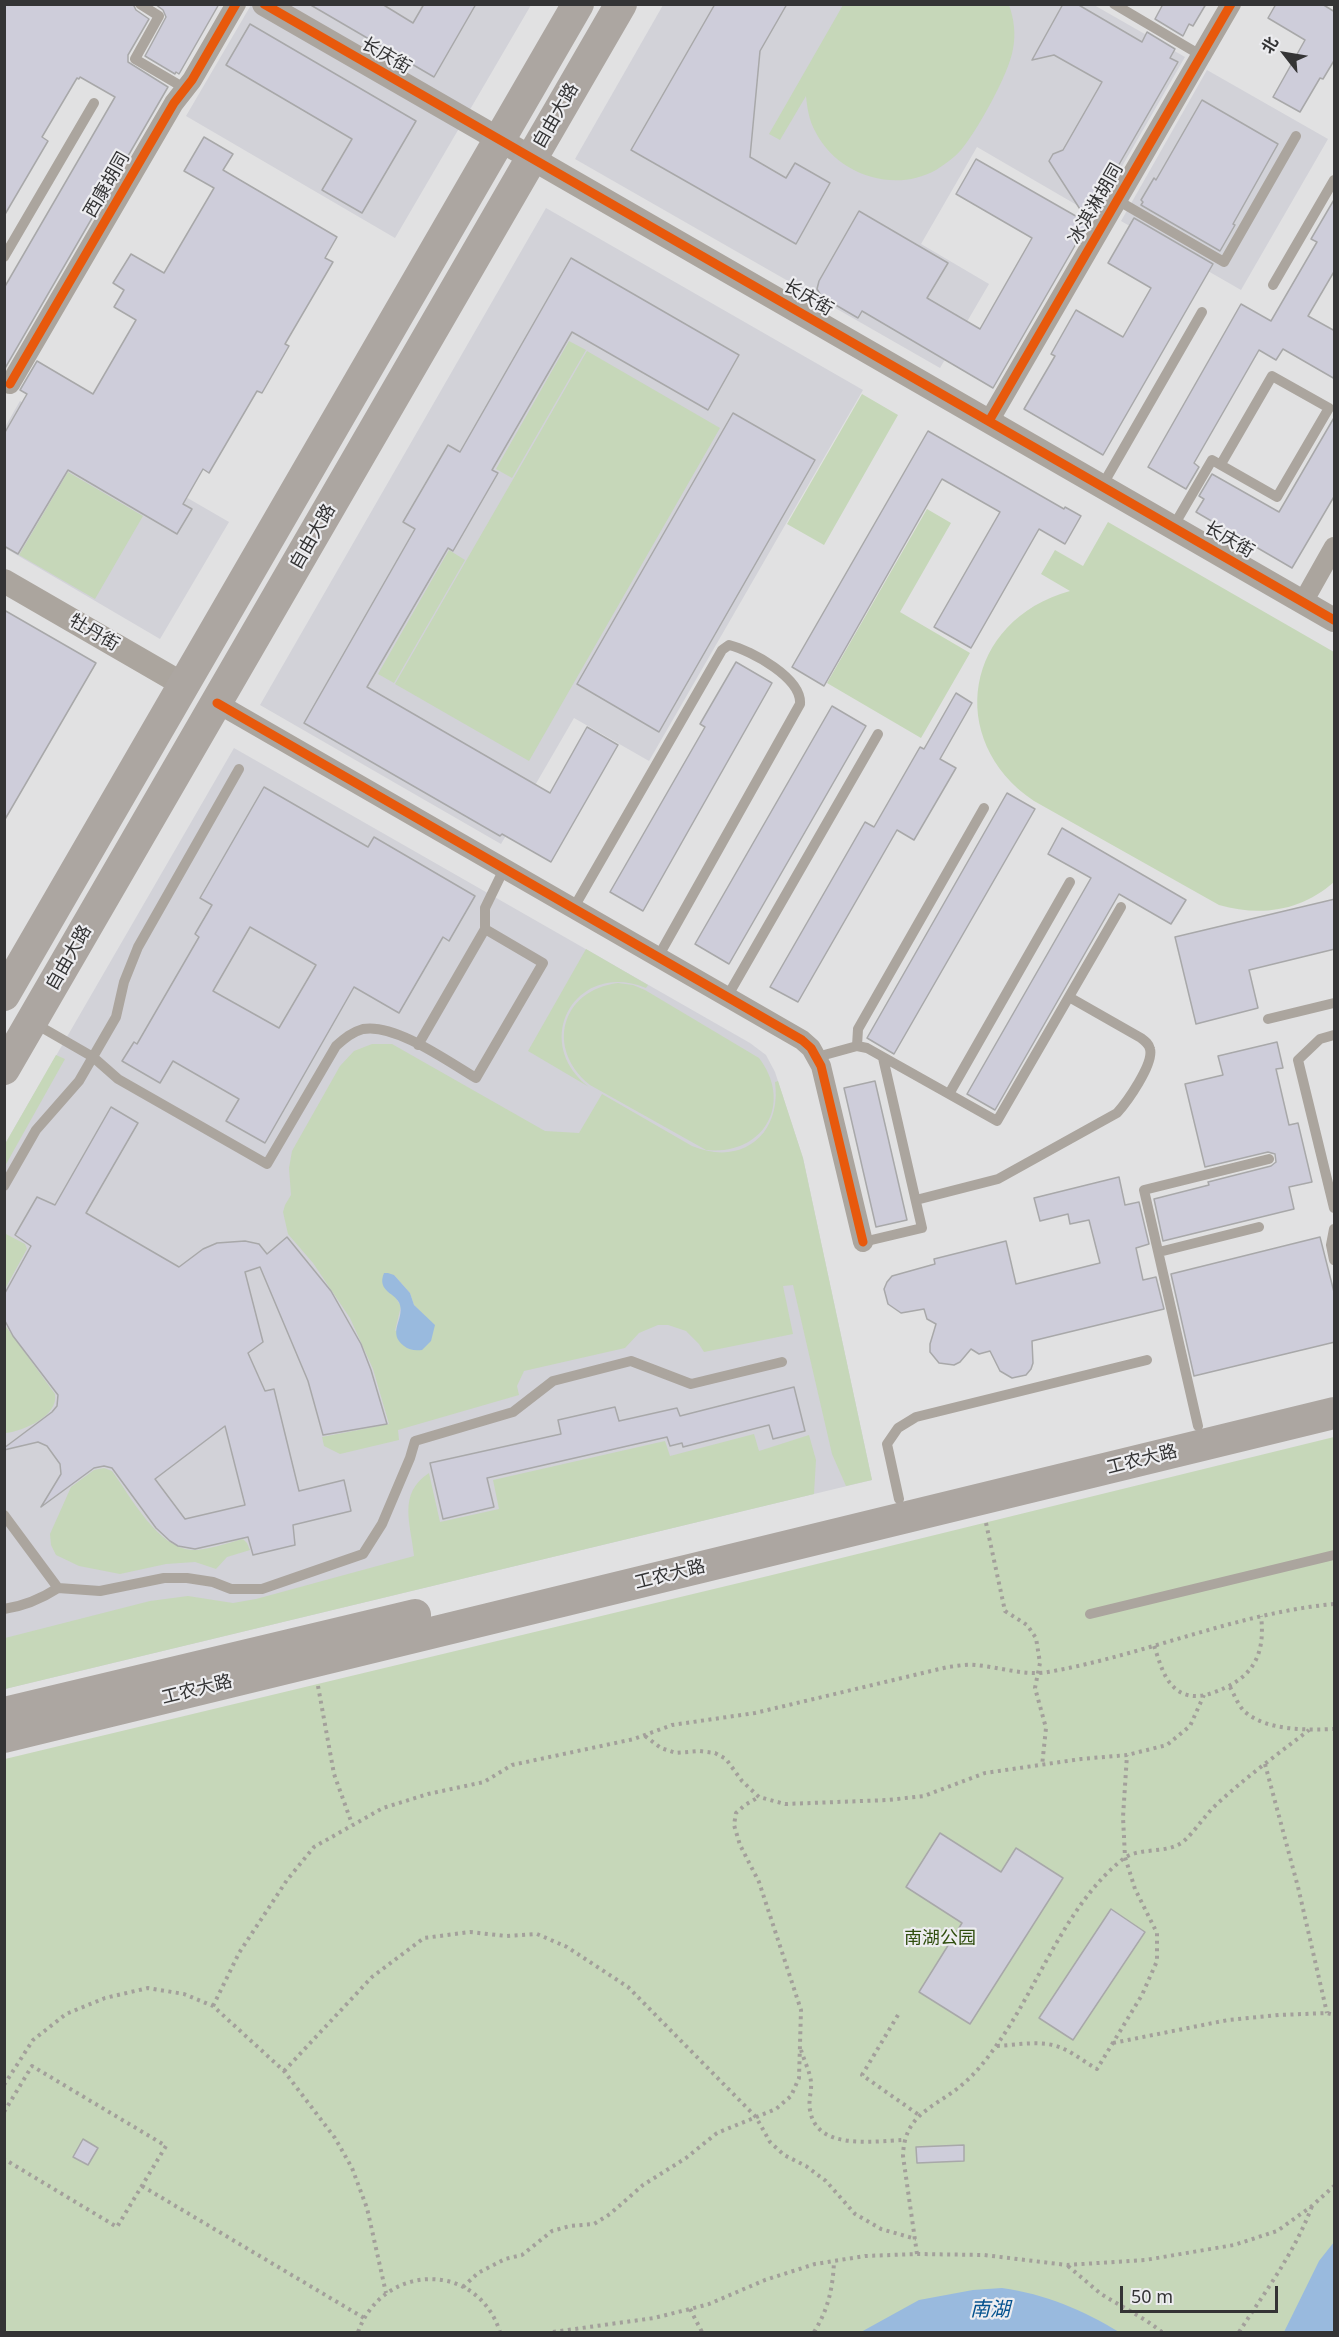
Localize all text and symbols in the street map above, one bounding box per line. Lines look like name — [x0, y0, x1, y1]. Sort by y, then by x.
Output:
north arrow — [1255, 24, 1315, 84]
text: 北 — [1256, 32, 1283, 57]
street label: 长庆街 — [357, 33, 415, 79]
street label: 自由大路 — [529, 79, 583, 153]
street label: 西康胡同 — [80, 148, 134, 222]
street label: 冰淇淋胡同 — [1064, 160, 1128, 248]
street label: 长庆街 — [779, 275, 837, 321]
street label: 自由大路 — [286, 500, 340, 574]
street label: 长庆街 — [1200, 517, 1258, 563]
street label: 牡丹街 — [65, 610, 123, 656]
street label: 自由大路 — [42, 921, 96, 995]
street label: 工农大路 — [1104, 1441, 1180, 1479]
street label: 工农大路 — [632, 1556, 708, 1594]
street label: 工农大路 — [159, 1671, 235, 1709]
park label: 南湖公园 — [904, 1928, 976, 1950]
scale bar — [1123, 2274, 1280, 2312]
text: 50 m — [1131, 2284, 1173, 2308]
water label: 南湖 — [970, 2298, 1010, 2322]

